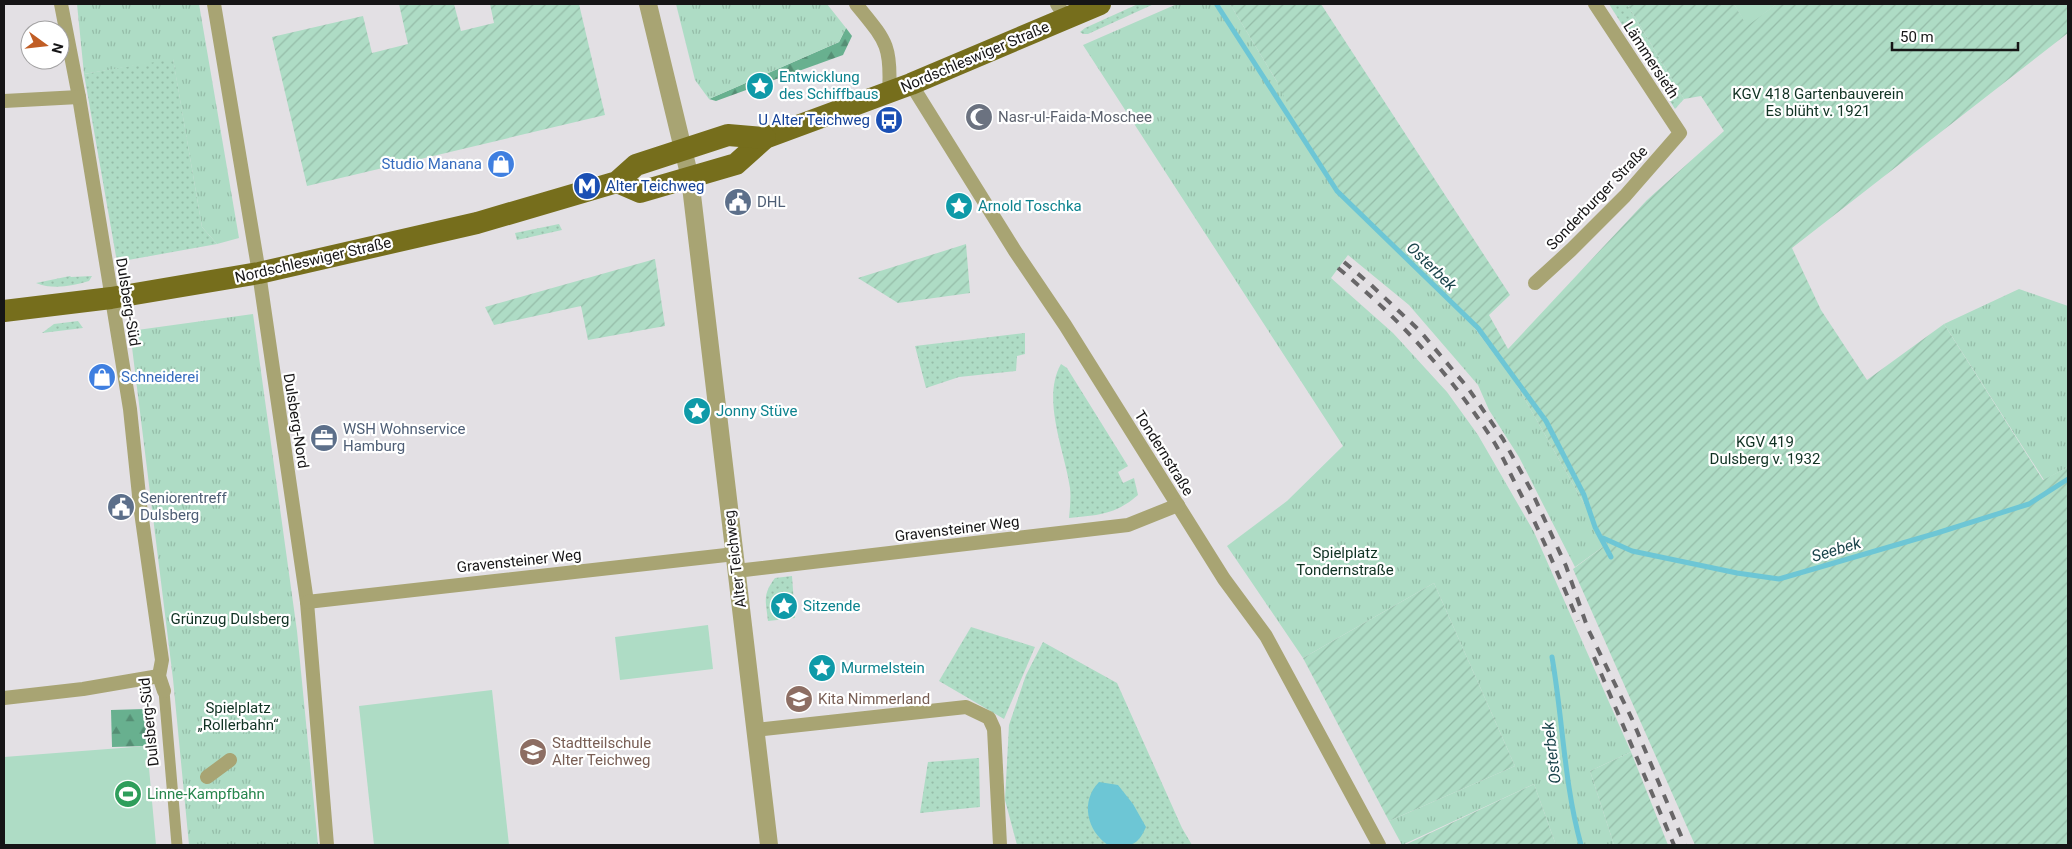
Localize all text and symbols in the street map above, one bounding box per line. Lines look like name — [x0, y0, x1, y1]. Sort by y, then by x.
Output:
street label: Nordschleswiger Straße — [898, 18, 1052, 96]
street label: Lämmersieth — [1619, 18, 1683, 102]
north arrow — [20, 20, 70, 70]
scale bar — [1892, 20, 2018, 52]
text: 50 m — [1900, 28, 1934, 46]
text: N — [49, 42, 67, 55]
place label: Entwicklung des Schiffbaus — [779, 68, 879, 103]
place icon: Entwicklung des Schiffbaus — [745, 71, 775, 101]
park label: KGV 418 Gartenbauverein Es blüht v. 1921 — [1732, 85, 1904, 120]
mosque icon: Nasr-ul-Faida-Moschee — [964, 102, 994, 132]
bus stop icon: U Alter Teichweg — [874, 105, 904, 135]
place label: Nasr-ul-Faida-Moschee — [998, 108, 1152, 126]
place label: U Alter Teichweg — [758, 111, 870, 129]
street label: Sonderburger Straße — [1543, 142, 1651, 254]
shop icon: Studio Manana — [486, 149, 516, 179]
place label: Studio Manana — [381, 155, 482, 173]
metro station icon: Alter Teichweg — [572, 171, 602, 201]
place label: Alter Teichweg — [606, 177, 704, 195]
public building icon: DHL — [723, 187, 753, 217]
place icon: Arnold Toschka — [944, 191, 974, 221]
place label: DHL — [757, 193, 786, 211]
place label: Arnold Toschka — [978, 197, 1082, 215]
street label: Nordschleswiger Straße — [233, 233, 393, 287]
water label: Osterbek — [1403, 238, 1461, 296]
street label: Dulsberg-Süd — [112, 257, 144, 347]
shop icon: Schneiderei — [87, 362, 117, 392]
place label: Schneiderei — [121, 368, 199, 386]
street label: Dulsberg-Nord — [280, 372, 312, 470]
place icon: Jonny Stüve — [682, 396, 712, 426]
place label: Jonny Stüve — [716, 402, 797, 420]
street label: Tondernstraße — [1131, 407, 1197, 499]
place label: WSH Wohnservice Hamburg — [343, 420, 465, 455]
office icon: WSH Wohnservice Hamburg — [309, 423, 339, 453]
park label: KGV 419 Dulsberg v. 1932 — [1710, 433, 1820, 468]
place label: Seniorentreff Dulsberg — [140, 489, 228, 524]
public building icon: Seniorentreff Dulsberg — [106, 492, 136, 522]
street label: Alter Teichweg — [720, 509, 750, 609]
street label: Gravensteiner Weg — [894, 512, 1020, 546]
water label: Seebek — [1809, 533, 1864, 566]
park label: Spielplatz Tondernstraße — [1296, 544, 1394, 579]
street label: Gravensteiner Weg — [456, 546, 582, 576]
place icon: Sitzende — [769, 591, 799, 621]
place label: Sitzende — [803, 597, 860, 615]
park label: Grünzug Dulsberg — [171, 610, 289, 628]
place icon: Murmelstein — [807, 653, 837, 683]
place label: Murmelstein — [841, 659, 925, 677]
street label: Dulsberg-Süd — [135, 677, 163, 767]
school or university icon: Kita Nimmerland — [784, 684, 814, 714]
place label: Kita Nimmerland — [818, 690, 930, 708]
park label: Spielplatz „Rollerbahn“ — [198, 699, 279, 734]
water label: Osterbek — [1538, 720, 1565, 785]
place label: Stadtteilschule Alter Teichweg — [552, 734, 651, 769]
school or university icon: Stadtteilschule Alter Teichweg — [518, 737, 548, 767]
sports icon: Linne-Kampfbahn — [113, 779, 143, 809]
place label: Linne-Kampfbahn — [147, 785, 265, 803]

